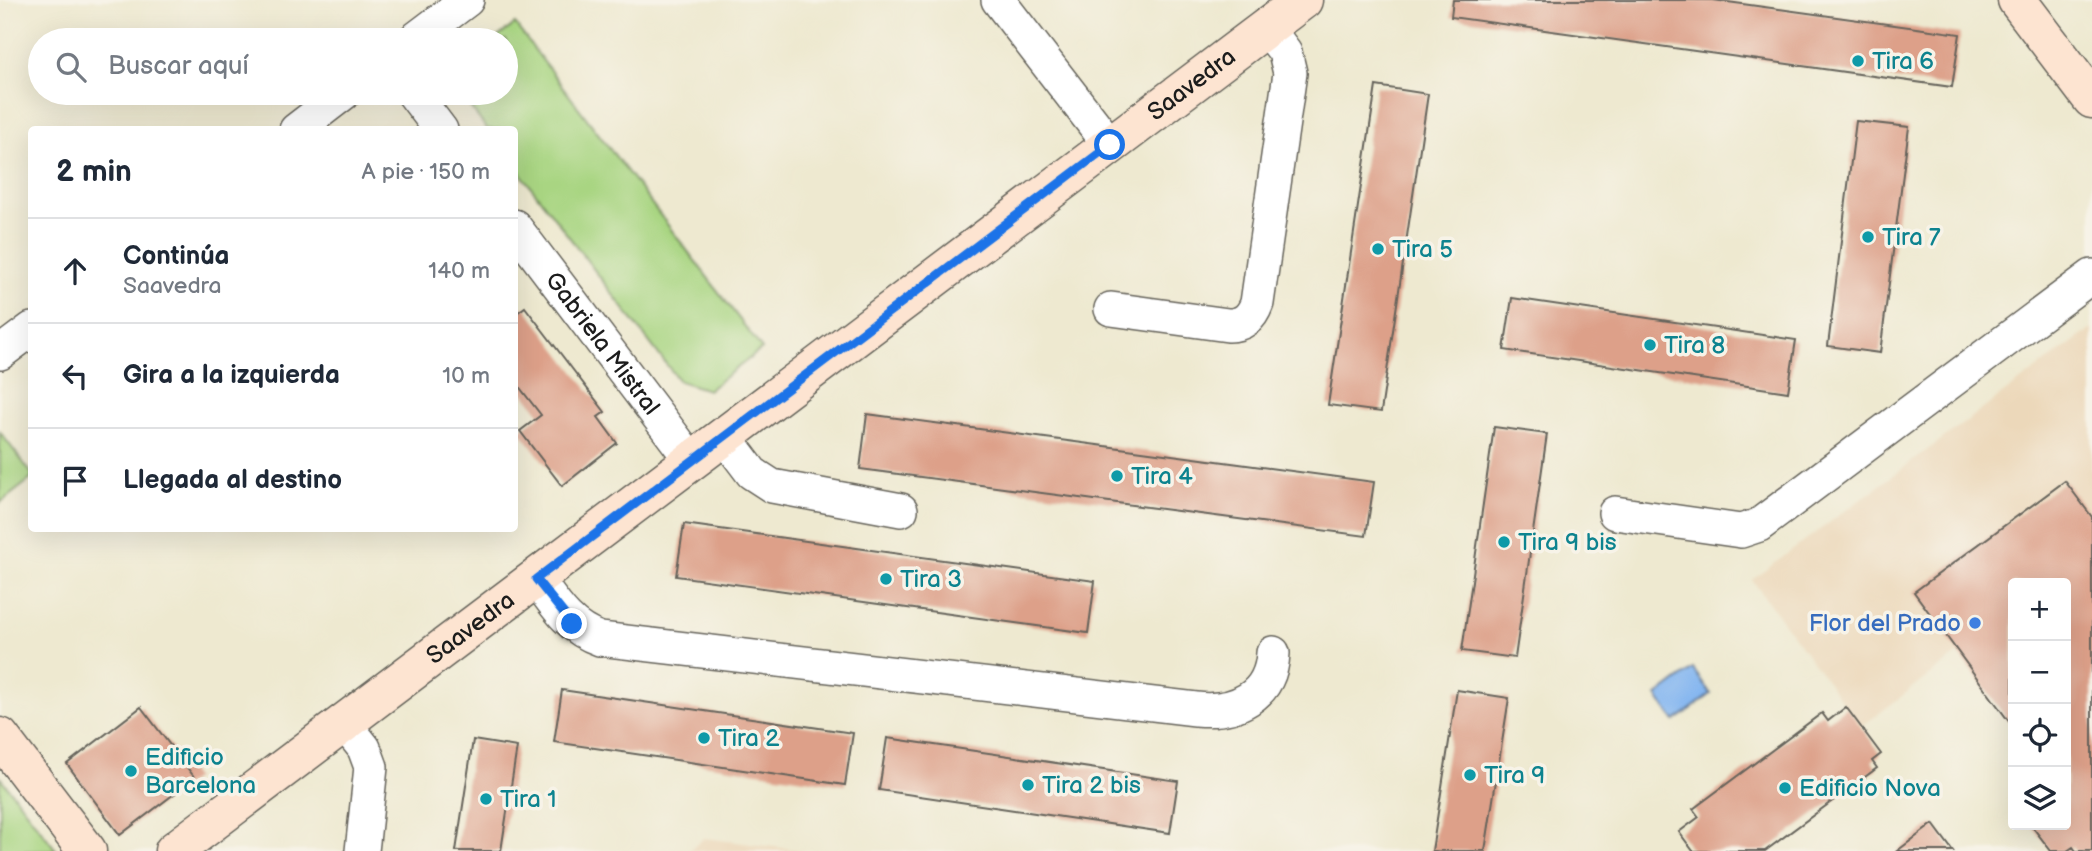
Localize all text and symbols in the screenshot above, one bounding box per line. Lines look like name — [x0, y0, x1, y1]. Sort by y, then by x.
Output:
search box — [28, 28, 518, 105]
street label: Saavedra — [1142, 42, 1241, 127]
place label: Tira 6 — [1872, 47, 1934, 76]
icon: search — [52, 48, 90, 86]
text: Buscar aquí — [108, 51, 249, 82]
marker: Tira 6 — [1850, 53, 1866, 69]
route start — [1094, 129, 1125, 160]
text: 2 min — [56, 154, 132, 190]
text: A pie · 150 m — [362, 158, 490, 186]
place label: Tira 7 — [1882, 223, 1941, 252]
marker: Tira 7 — [1860, 229, 1876, 245]
place label: Tira 5 — [1392, 235, 1453, 264]
text: Continúa — [123, 241, 230, 272]
marker: Tira 5 — [1370, 241, 1386, 257]
icon: ahead — [56, 252, 94, 290]
text: 140 m — [428, 257, 490, 285]
street label: Gabriela Mistral — [539, 266, 666, 420]
text: Saavedra — [123, 272, 221, 300]
place label: Tira 8 — [1664, 331, 1725, 360]
marker: Tira 8 — [1642, 337, 1658, 353]
icon: left — [56, 357, 94, 395]
text: Gira a la izquierda — [123, 360, 340, 391]
text: 10 m — [442, 362, 490, 390]
icon: arrive — [56, 462, 94, 500]
place label: Tira 4 — [1131, 462, 1193, 491]
text: Llegada al destino — [123, 465, 342, 496]
marker: Tira 4 — [1109, 468, 1125, 484]
place label: Tira 9 bis — [1518, 528, 1617, 557]
marker: Tira 9 bis — [1496, 534, 1512, 550]
place label: Tira 3 — [900, 565, 962, 594]
marker: Tira 3 — [878, 571, 894, 587]
map controls — [2008, 578, 2071, 830]
button: + — [2008, 578, 2071, 641]
street label: Saavedra — [421, 585, 520, 670]
route end — [556, 608, 587, 639]
place label: Flor del Prado — [1809, 609, 1961, 638]
marker: Flor del Prado — [1967, 615, 1983, 631]
button: − — [2008, 641, 2071, 704]
button: locate — [2008, 704, 2071, 767]
place label: Tira 2 — [718, 724, 780, 753]
marker: Tira 2 — [696, 730, 712, 746]
place label: Edificio Barcelona — [145, 743, 256, 800]
place label: Tira 9 — [1484, 761, 1545, 790]
marker: Edificio Barcelona — [123, 763, 139, 779]
marker: Tira 9 — [1462, 767, 1478, 783]
button: layers — [2008, 767, 2071, 830]
place label: Tira 2 bis — [1042, 771, 1141, 800]
place label: Edificio Nova — [1799, 774, 1941, 803]
marker: Tira 2 bis — [1020, 777, 1036, 793]
marker: Edificio Nova — [1777, 780, 1793, 796]
place label: Tira 1 — [500, 785, 557, 814]
marker: Tira 1 — [478, 791, 494, 807]

